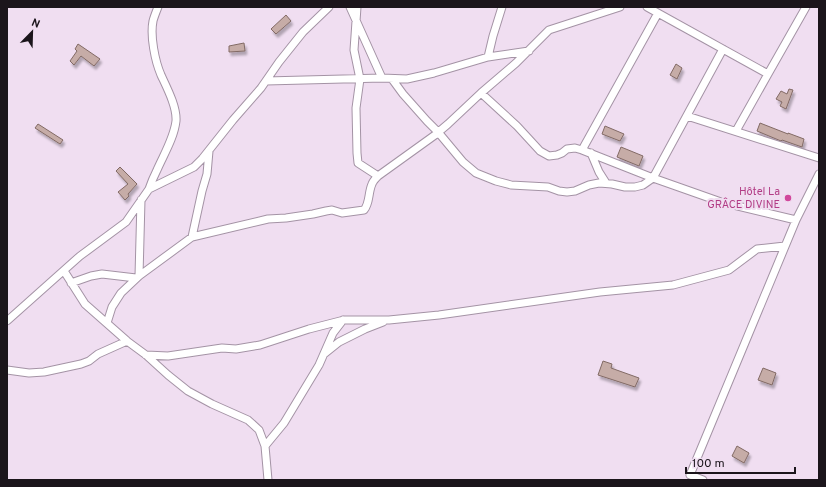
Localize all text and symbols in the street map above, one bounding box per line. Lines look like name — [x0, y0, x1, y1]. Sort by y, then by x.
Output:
north arrow — [12, 12, 52, 52]
text: N — [29, 16, 42, 32]
place label: Hôtel La GRÂCE DIVINE — [707, 185, 780, 212]
marker: Hôtel La GRÂCE DIVINE — [783, 193, 793, 203]
scale bar — [686, 449, 795, 475]
text: 100 m — [692, 456, 725, 472]

